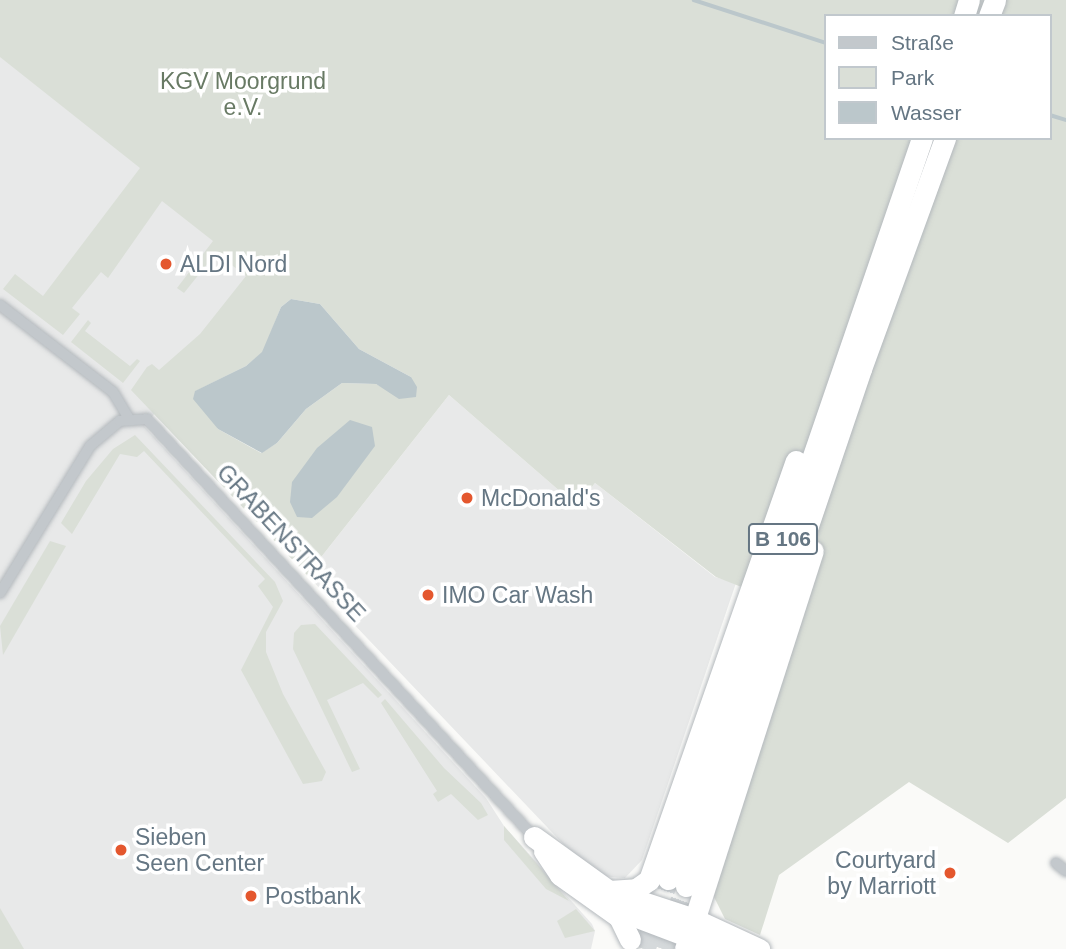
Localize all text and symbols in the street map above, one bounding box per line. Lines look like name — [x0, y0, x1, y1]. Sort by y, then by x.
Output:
legend — [824, 14, 1052, 140]
text: Straße — [891, 31, 954, 54]
text: Park — [891, 66, 934, 89]
park label: KGV Moorgrund e.V. — [160, 67, 326, 121]
text: Wasser — [891, 101, 961, 124]
place label: ALDI Nord — [180, 250, 287, 278]
marker: ALDI Nord — [158, 256, 174, 272]
street label: GRABENSTRASSE — [211, 459, 371, 627]
place label: McDonald's — [481, 484, 600, 512]
marker: McDonald's — [459, 490, 475, 506]
road number: B 106 — [746, 522, 820, 556]
place label: IMO Car Wash — [442, 581, 593, 609]
marker: IMO Car Wash — [420, 587, 436, 603]
place label: Sieben Seen Center — [135, 823, 264, 877]
marker: Sieben Seen Center — [113, 842, 129, 858]
place label: Courtyard by Marriott — [827, 846, 936, 900]
marker: Courtyard by Marriott — [942, 865, 958, 881]
place label: Postbank — [265, 882, 361, 910]
marker: Postbank — [243, 888, 259, 904]

